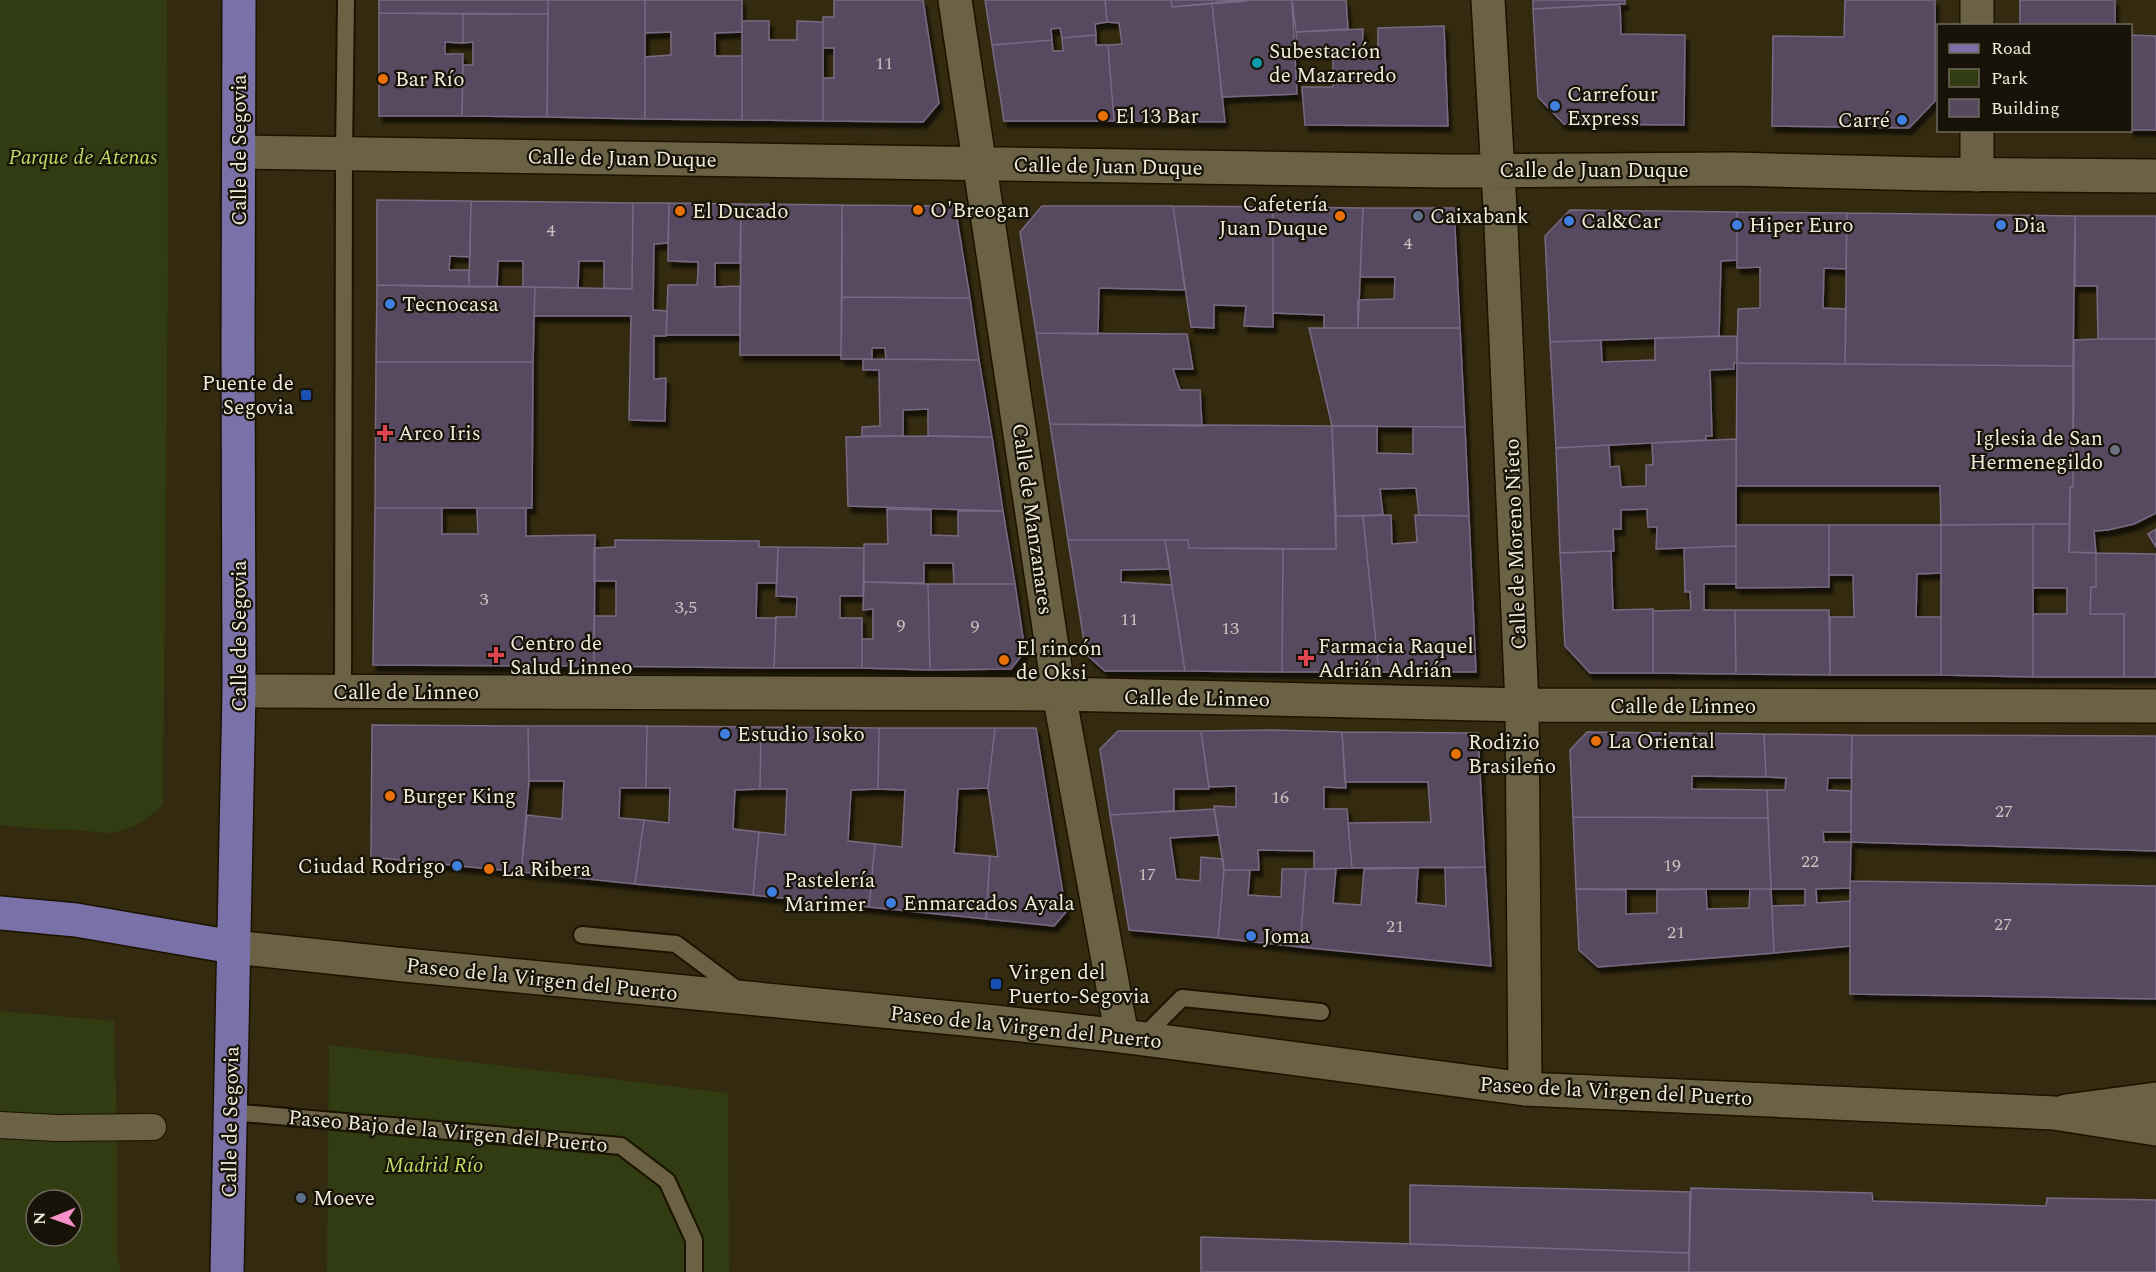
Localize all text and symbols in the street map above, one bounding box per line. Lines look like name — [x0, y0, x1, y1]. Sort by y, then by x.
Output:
legend — [1937, 24, 2132, 132]
text: Road — [1991, 35, 2032, 62]
place label: Subestación de Mazarredo — [1269, 36, 1397, 92]
house number: 11 — [875, 50, 893, 77]
marker: Subestación de Mazarredo — [1250, 56, 1264, 70]
place label: Bar Río — [395, 64, 464, 96]
text: Park — [1991, 65, 2028, 92]
marker: Bar Río — [376, 72, 390, 86]
street label: Calle de Segovia — [224, 73, 256, 226]
place label: Carrefour Express — [1567, 79, 1658, 135]
text: Building — [1991, 95, 2060, 122]
marker: Carrefour Express — [1548, 99, 1562, 113]
place label: El 13 Bar — [1115, 101, 1199, 133]
place label: Carré — [1838, 105, 1890, 137]
marker: El 13 Bar — [1096, 109, 1110, 123]
marker: Carré — [1895, 113, 1909, 127]
street label: Calle de Juan Duque — [527, 141, 717, 177]
park label: Parque de Atenas — [8, 142, 158, 174]
street label: Calle de Juan Duque — [1013, 149, 1203, 185]
street label: Calle de Juan Duque — [1499, 155, 1689, 187]
place label: Cafetería Juan Duque — [1219, 189, 1329, 245]
place label: O'Breogan — [930, 195, 1030, 227]
place label: El Ducado — [692, 196, 789, 228]
place label: Caixabank — [1430, 201, 1529, 233]
marker: O'Breogan — [911, 203, 925, 217]
marker: El Ducado — [673, 204, 687, 218]
place label: Cal&Car — [1581, 206, 1661, 238]
marker: Cafetería Juan Duque — [1333, 209, 1347, 223]
marker: Caixabank — [1411, 209, 1425, 223]
place label: Hiper Euro — [1749, 210, 1854, 242]
place label: Dia — [2013, 210, 2047, 242]
marker: Cal&Car — [1562, 214, 1576, 228]
house number: 4 — [547, 217, 556, 244]
marker: Hiper Euro — [1730, 218, 1744, 232]
marker: Dia — [1994, 218, 2008, 232]
house number: 4 — [1404, 230, 1413, 257]
place label: Tecnocasa — [402, 289, 499, 321]
marker: Tecnocasa — [383, 297, 397, 311]
place label: Puente de Segovia — [202, 368, 295, 424]
marker: Puente de Segovia — [299, 388, 313, 402]
place label: Arco Iris — [398, 418, 481, 450]
street label: Calle de Manzanares — [1003, 421, 1061, 617]
place label: Iglesia de San Hermenegildo — [1970, 423, 2103, 479]
marker: Arco Iris — [376, 424, 394, 442]
street label: Calle de Moreno Nieto — [1496, 438, 1536, 650]
marker: Iglesia de San Hermenegildo — [2108, 443, 2122, 457]
street label: Calle de Segovia — [224, 559, 256, 712]
house number: 3 — [480, 586, 489, 613]
house number: 3,5 — [675, 594, 697, 621]
house number: 11 — [1120, 606, 1138, 633]
house number: 9 — [897, 612, 906, 639]
house number: 9 — [971, 613, 980, 640]
house number: 13 — [1221, 615, 1239, 642]
place label: Centro de Salud Linneo — [510, 628, 632, 684]
place label: Farmacia Raquel Adrián Adrián — [1318, 631, 1474, 687]
place label: El rincón de Oksi — [1016, 633, 1102, 689]
marker: Centro de Salud Linneo — [487, 646, 505, 664]
marker: Farmacia Raquel Adrián Adrián — [1299, 651, 1313, 665]
marker: El rincón de Oksi — [997, 653, 1011, 667]
street label: Calle de Linneo — [333, 677, 479, 709]
street label: Calle de Linneo — [1124, 682, 1270, 716]
street label: Calle de Linneo — [1610, 691, 1756, 723]
place label: Estudio Isoko — [737, 719, 865, 751]
place label: La Oriental — [1608, 726, 1715, 758]
marker: Estudio Isoko — [718, 727, 732, 741]
place label: Rodizio Brasileño — [1468, 727, 1556, 783]
marker: La Oriental — [1589, 734, 1603, 748]
marker: Rodizio Brasileño — [1449, 747, 1463, 761]
place label: Burger King — [402, 781, 516, 813]
house number: 16 — [1271, 784, 1289, 811]
marker: Burger King — [383, 789, 397, 803]
house number: 27 — [1995, 798, 2013, 825]
house number: 22 — [1801, 848, 1819, 875]
place label: Ciudad Rodrigo — [298, 851, 445, 883]
house number: 19 — [1663, 852, 1681, 879]
place label: La Ribera — [501, 854, 592, 886]
marker: Ciudad Rodrigo — [450, 859, 464, 873]
house number: 17 — [1138, 861, 1156, 888]
marker: La Ribera — [482, 862, 496, 876]
place label: Pastelería Marimer — [784, 865, 876, 921]
marker: Pastelería Marimer — [765, 885, 779, 899]
place label: Enmarcados Ayala — [903, 888, 1076, 920]
marker: Enmarcados Ayala — [884, 896, 898, 910]
house number: 27 — [1994, 911, 2012, 938]
house number: 21 — [1386, 913, 1404, 940]
house number: 21 — [1667, 919, 1685, 946]
place label: Joma — [1263, 921, 1311, 953]
marker: Joma — [1244, 929, 1258, 943]
street label: Paseo de la Virgen del Puerto — [404, 950, 679, 1010]
place label: Virgen del Puerto-Segovia — [1008, 957, 1151, 1013]
marker: Virgen del Puerto-Segovia — [989, 977, 1003, 991]
street label: Paseo de la Virgen del Puerto — [888, 998, 1163, 1058]
street label: Calle de Segovia — [214, 1045, 248, 1198]
street label: Paseo de la Virgen del Puerto — [1479, 1069, 1753, 1115]
street label: Paseo Bajo de la Virgen del Puerto — [287, 1102, 609, 1162]
park label: Madrid Río — [385, 1150, 483, 1182]
place label: Moeve — [313, 1183, 375, 1215]
north arrow — [24, 1188, 84, 1248]
marker: Moeve — [294, 1191, 308, 1205]
text: N — [28, 1212, 52, 1225]

